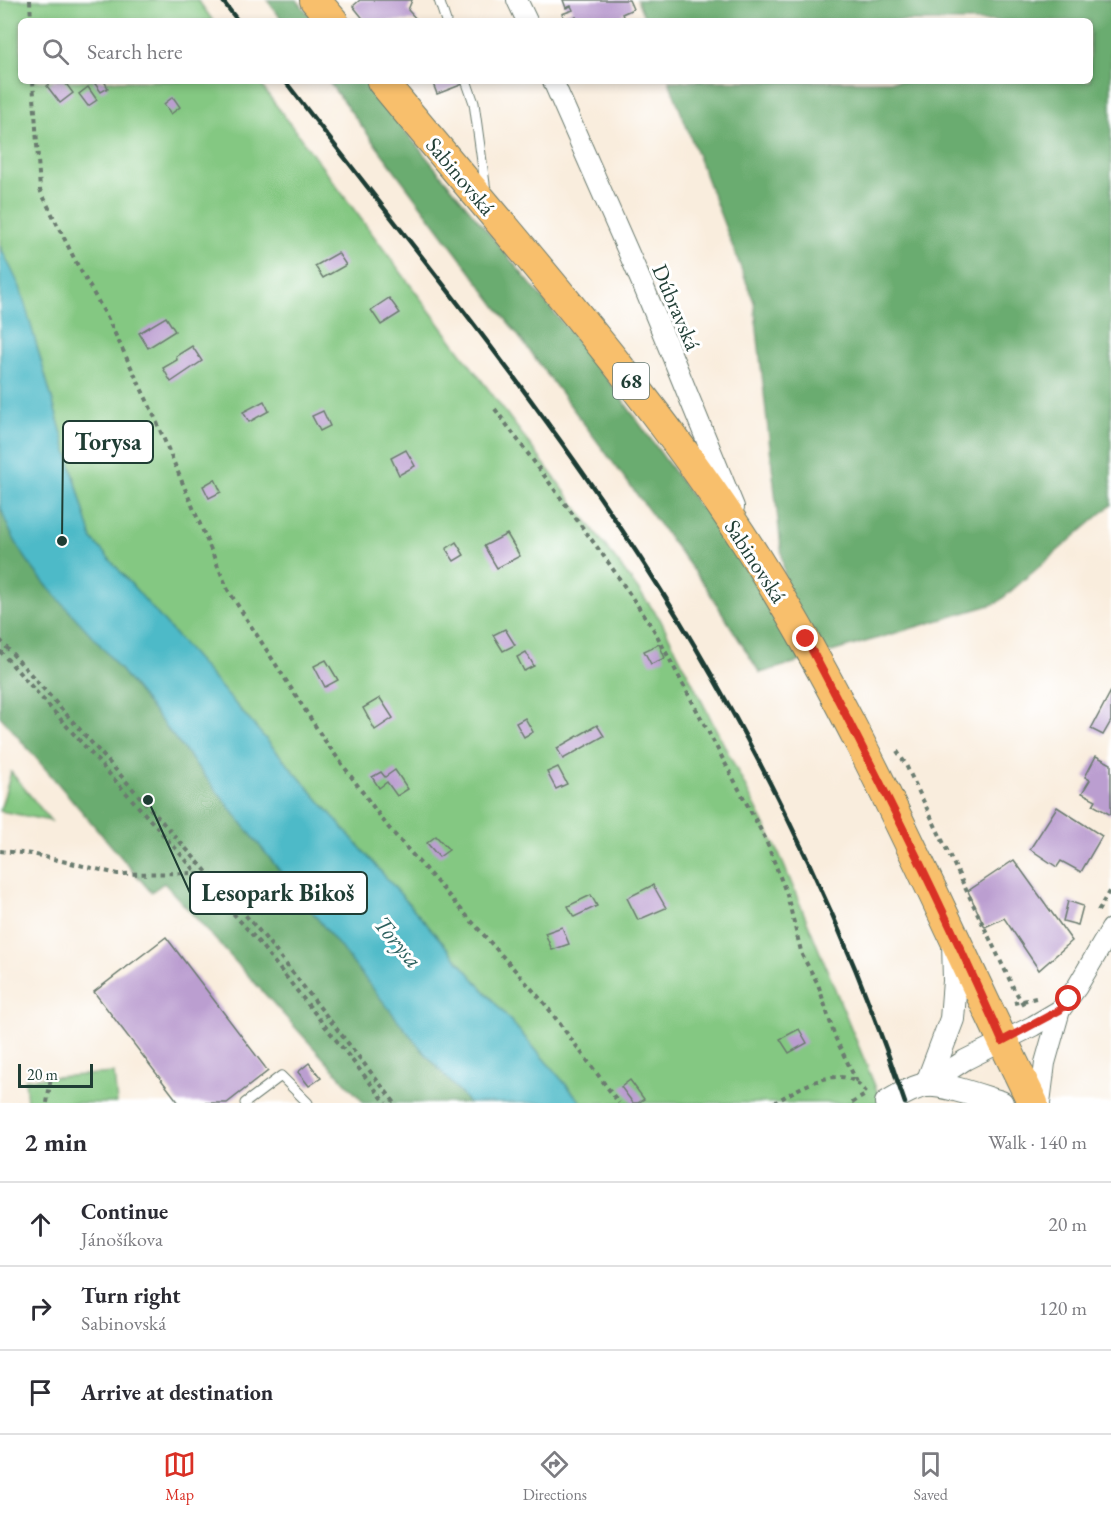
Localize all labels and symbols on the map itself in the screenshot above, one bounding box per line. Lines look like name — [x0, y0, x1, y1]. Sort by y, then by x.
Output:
street label: Sabinovská — [419, 131, 502, 222]
street label: Dúbravská — [645, 260, 708, 355]
road number: 68 — [613, 363, 649, 399]
callout: Torysa — [63, 421, 153, 463]
text: Torysa — [75, 426, 142, 458]
street label: Sabinovská — [718, 514, 793, 609]
route end — [792, 625, 818, 651]
callout: Lesopark Bikoš — [190, 872, 367, 914]
text: Lesopark Bikoš — [202, 877, 354, 908]
water label: Torysa — [367, 909, 429, 974]
route start — [1055, 985, 1081, 1011]
scale bar — [18, 1061, 93, 1088]

